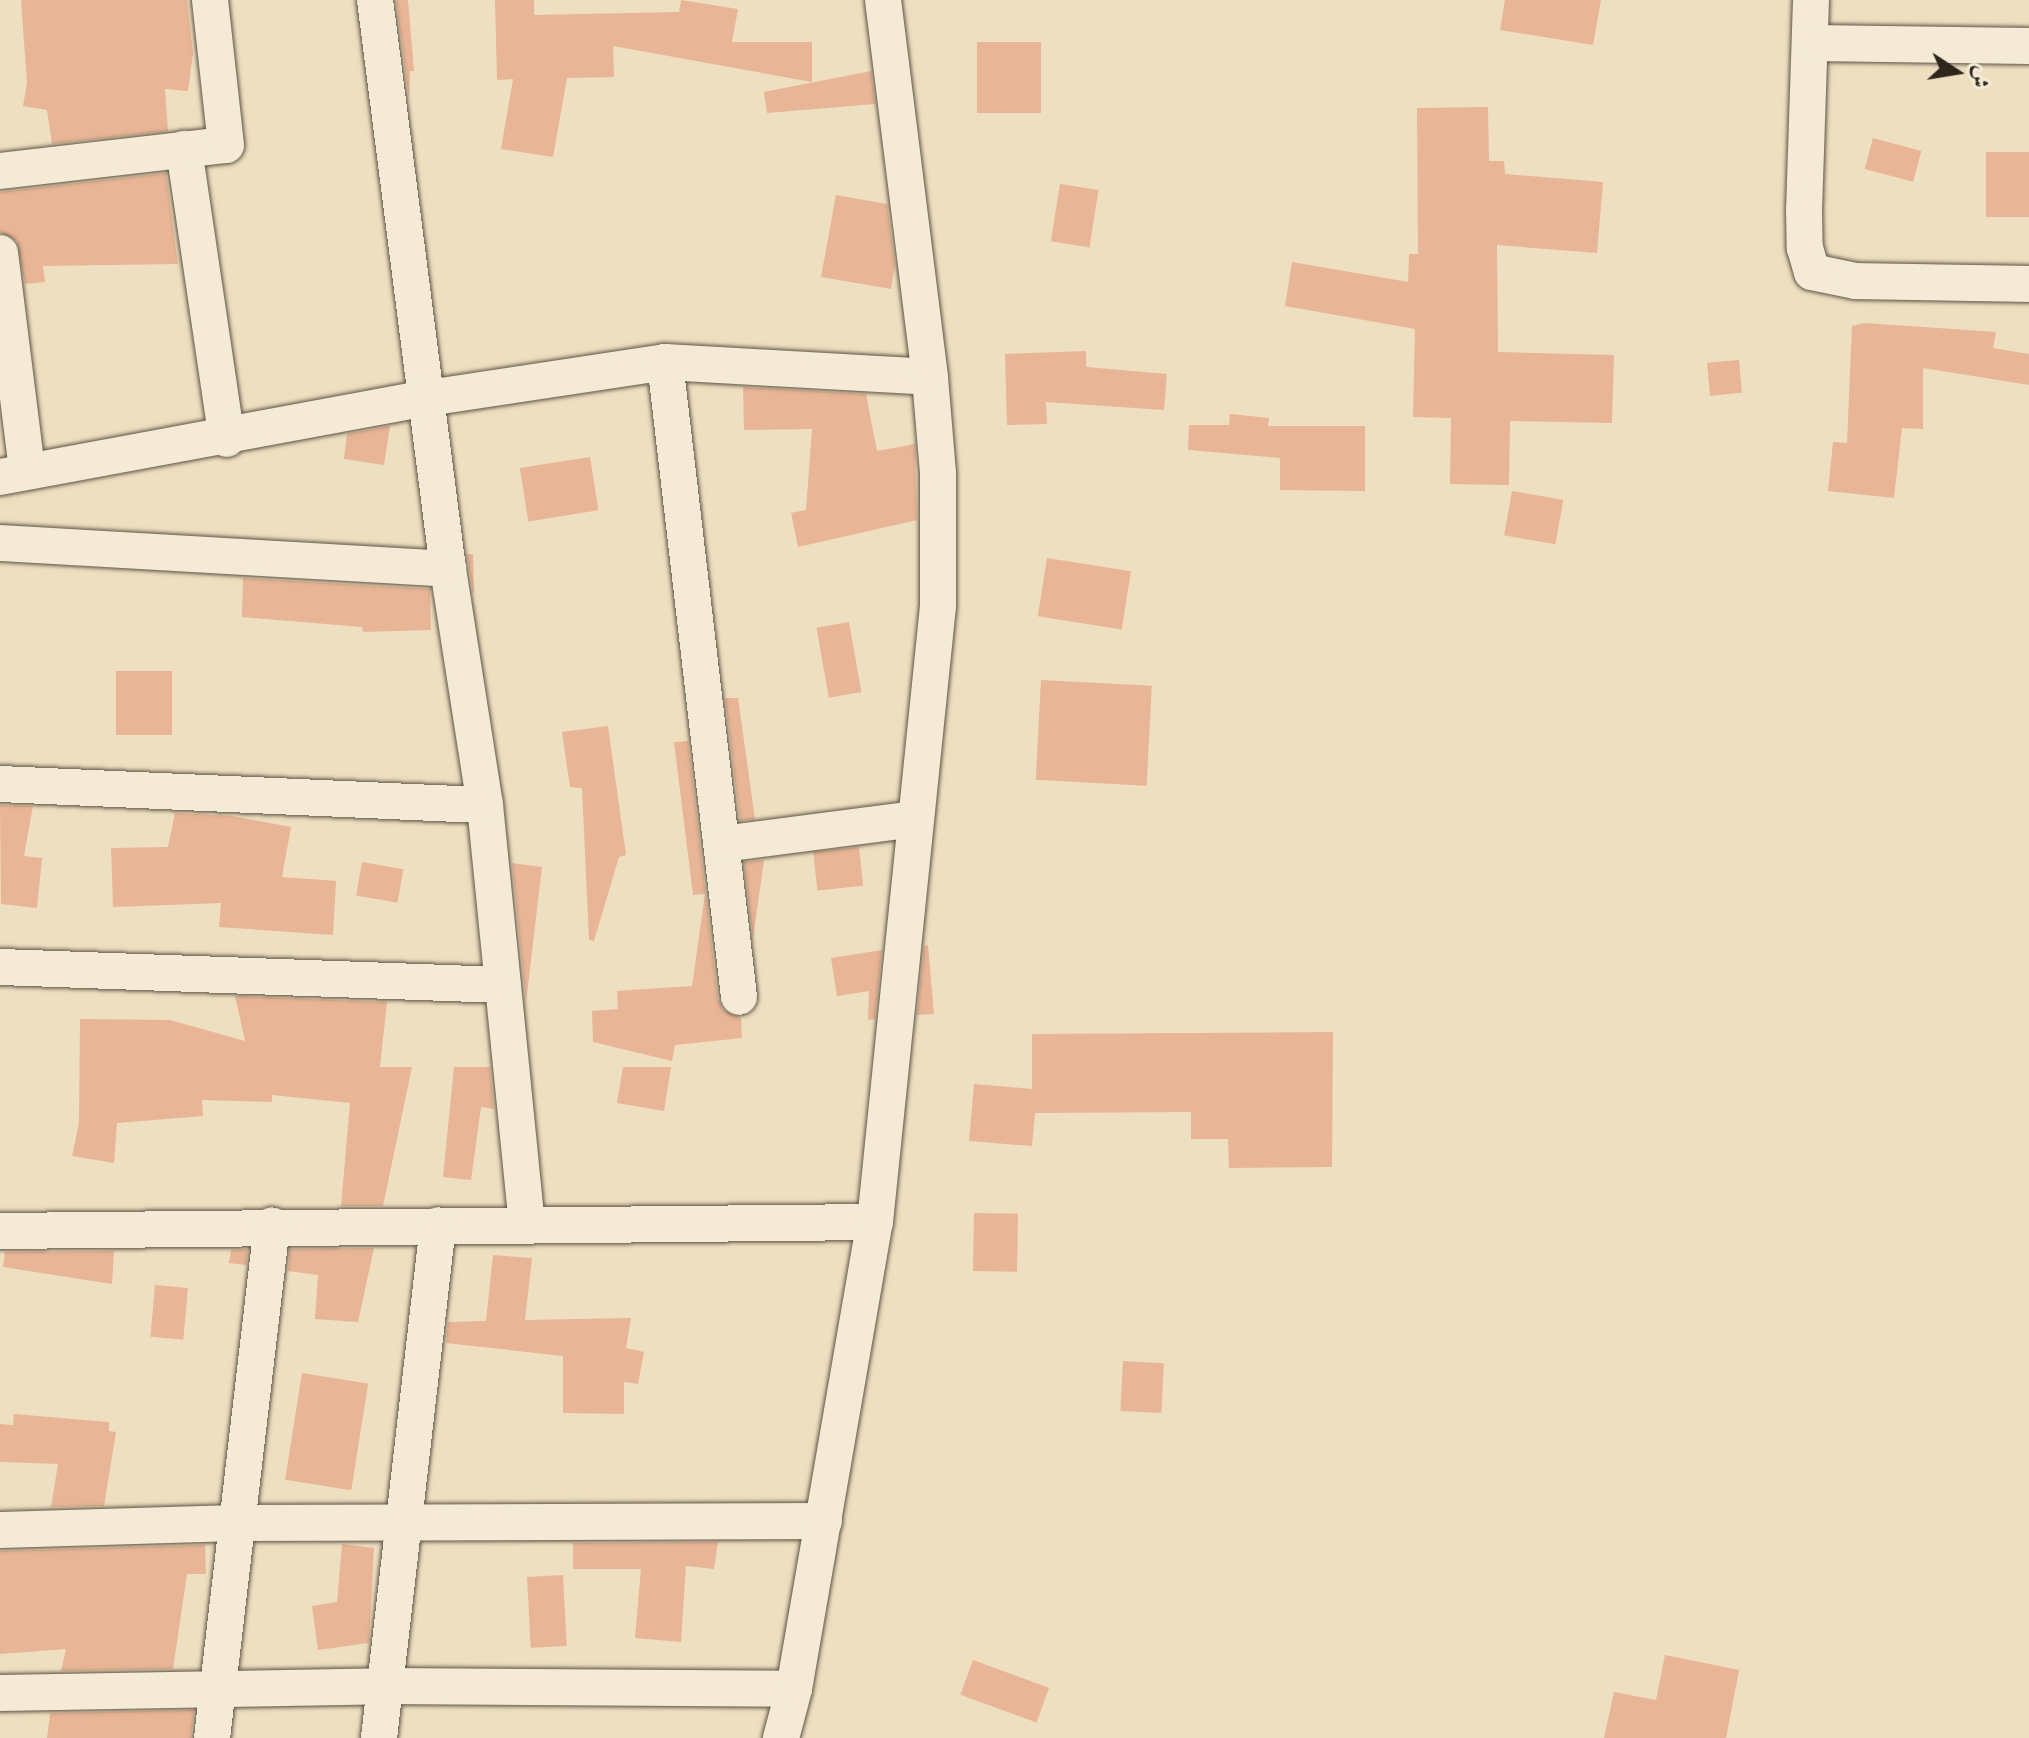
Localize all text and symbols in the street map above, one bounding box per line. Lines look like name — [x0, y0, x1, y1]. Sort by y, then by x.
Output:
north arrow — [1917, 32, 1997, 112]
text: ش — [1964, 63, 1997, 91]

